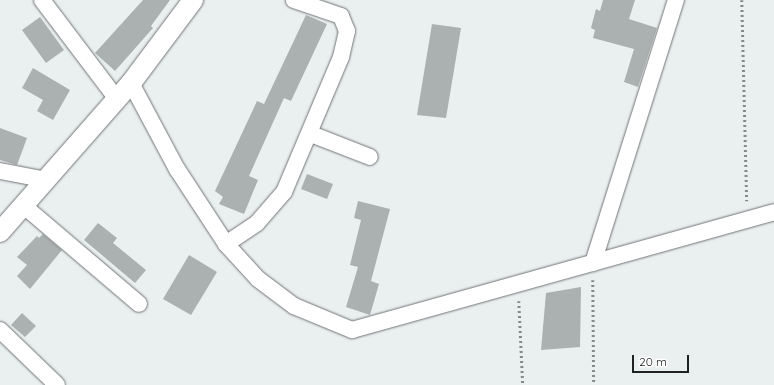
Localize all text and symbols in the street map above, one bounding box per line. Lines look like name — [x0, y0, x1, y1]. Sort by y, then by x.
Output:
scale bar — [634, 347, 691, 373]
text: 20 m — [639, 354, 667, 369]

